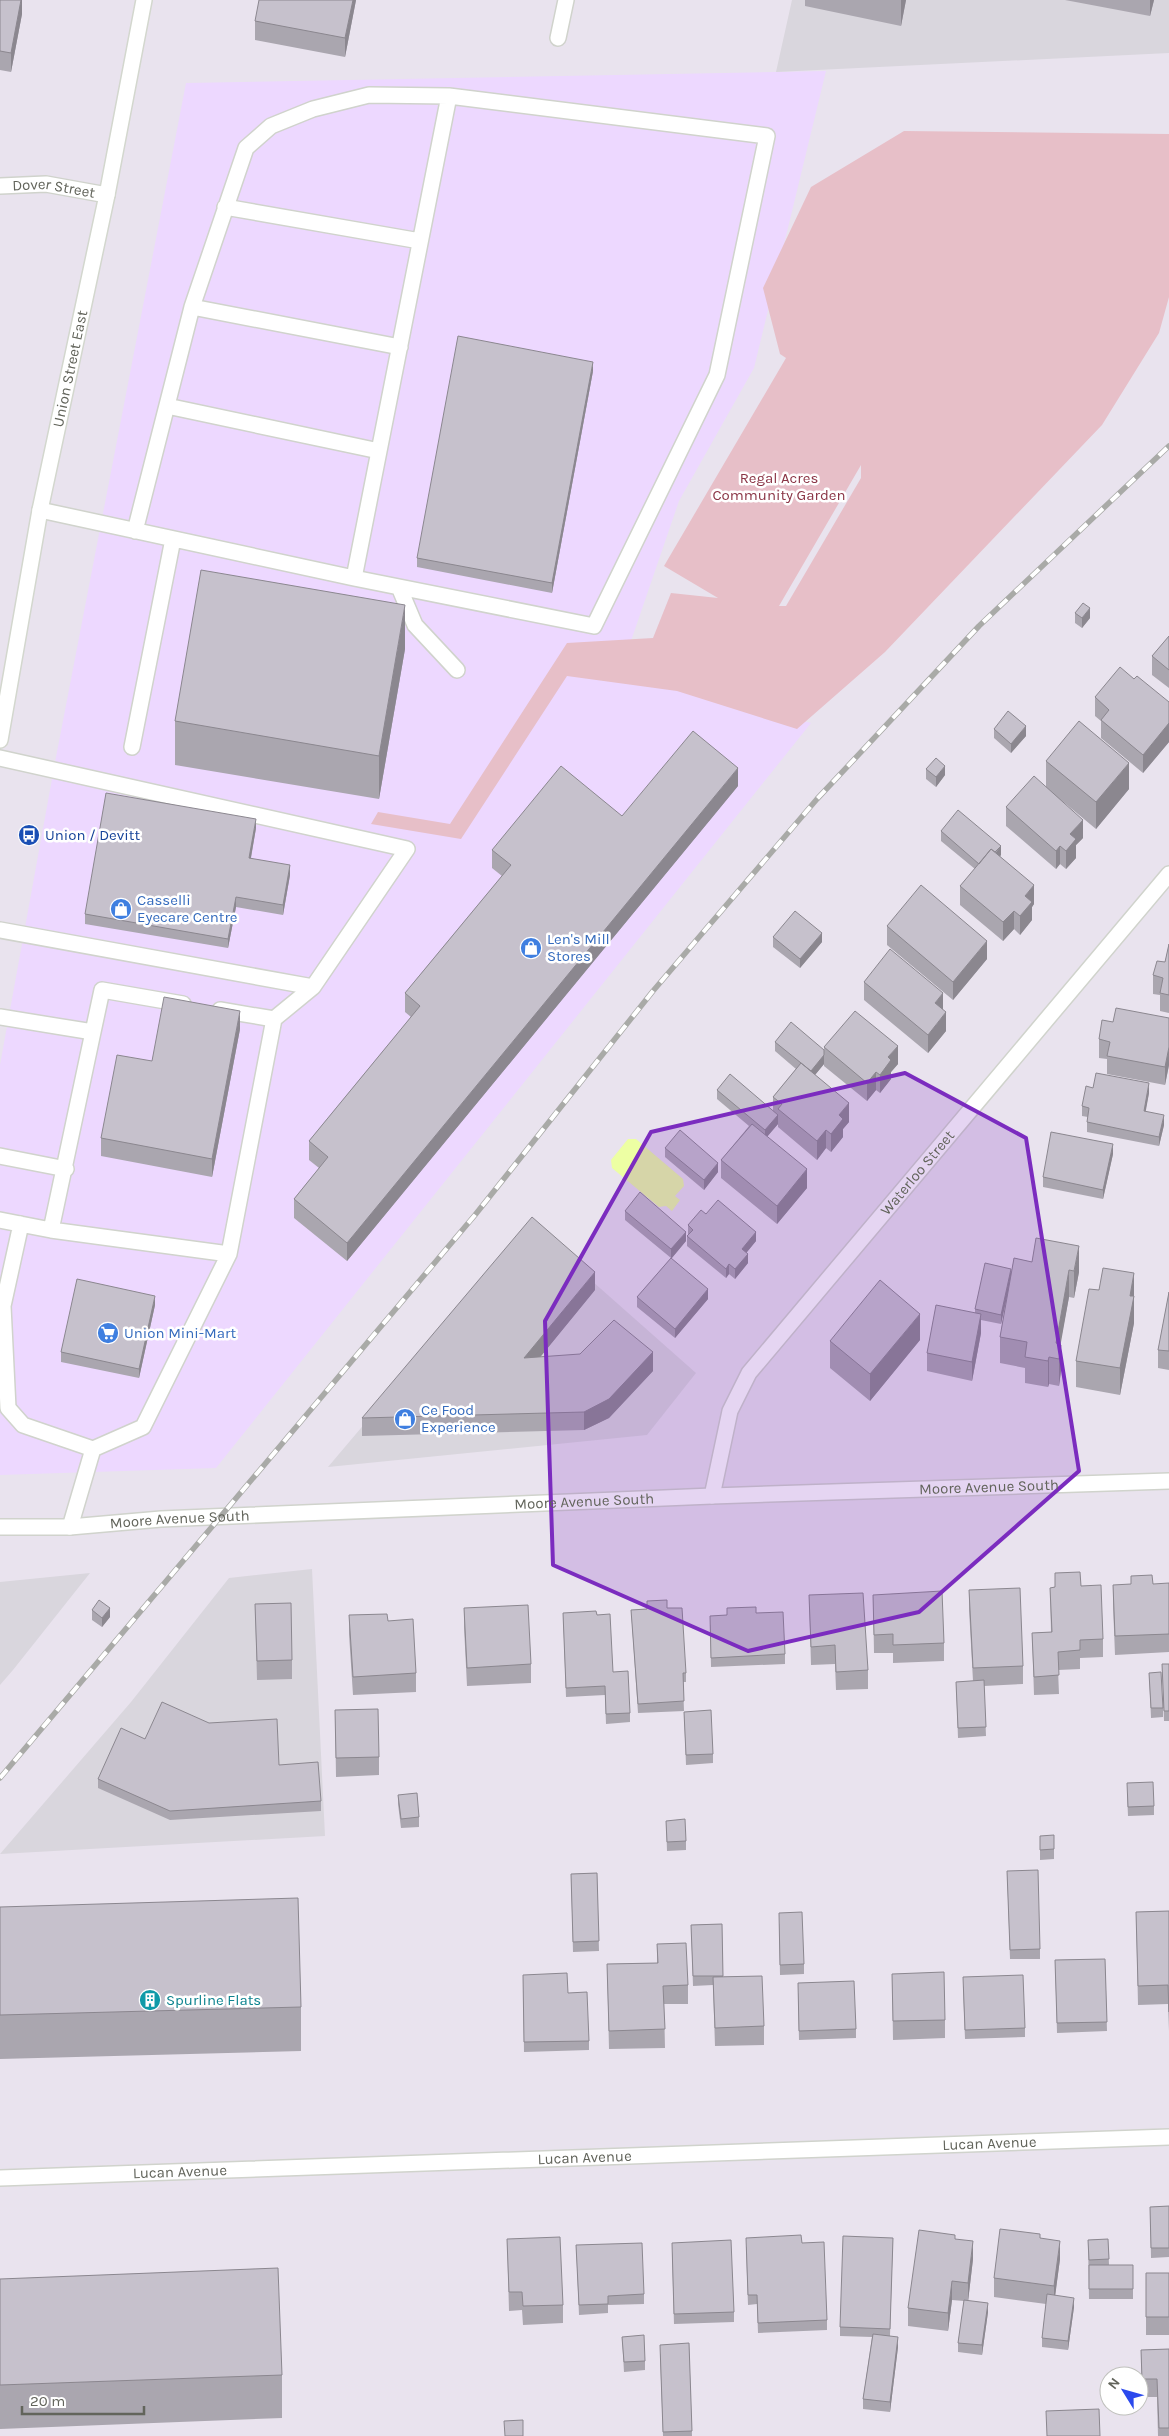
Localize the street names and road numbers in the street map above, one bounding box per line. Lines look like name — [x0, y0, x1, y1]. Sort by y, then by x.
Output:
street label: Dover Street — [12, 175, 97, 202]
street label: Union Street East — [49, 308, 91, 429]
street label: Waterloo Street — [877, 1126, 959, 1219]
street label: Moore Avenue South — [919, 1476, 1059, 1498]
street label: Moore Avenue South — [514, 1489, 655, 1513]
street label: Moore Avenue South — [109, 1506, 250, 1532]
street label: Lucan Avenue — [942, 2133, 1037, 2154]
street label: Lucan Avenue — [537, 2147, 632, 2168]
street label: Lucan Avenue — [133, 2161, 227, 2182]

